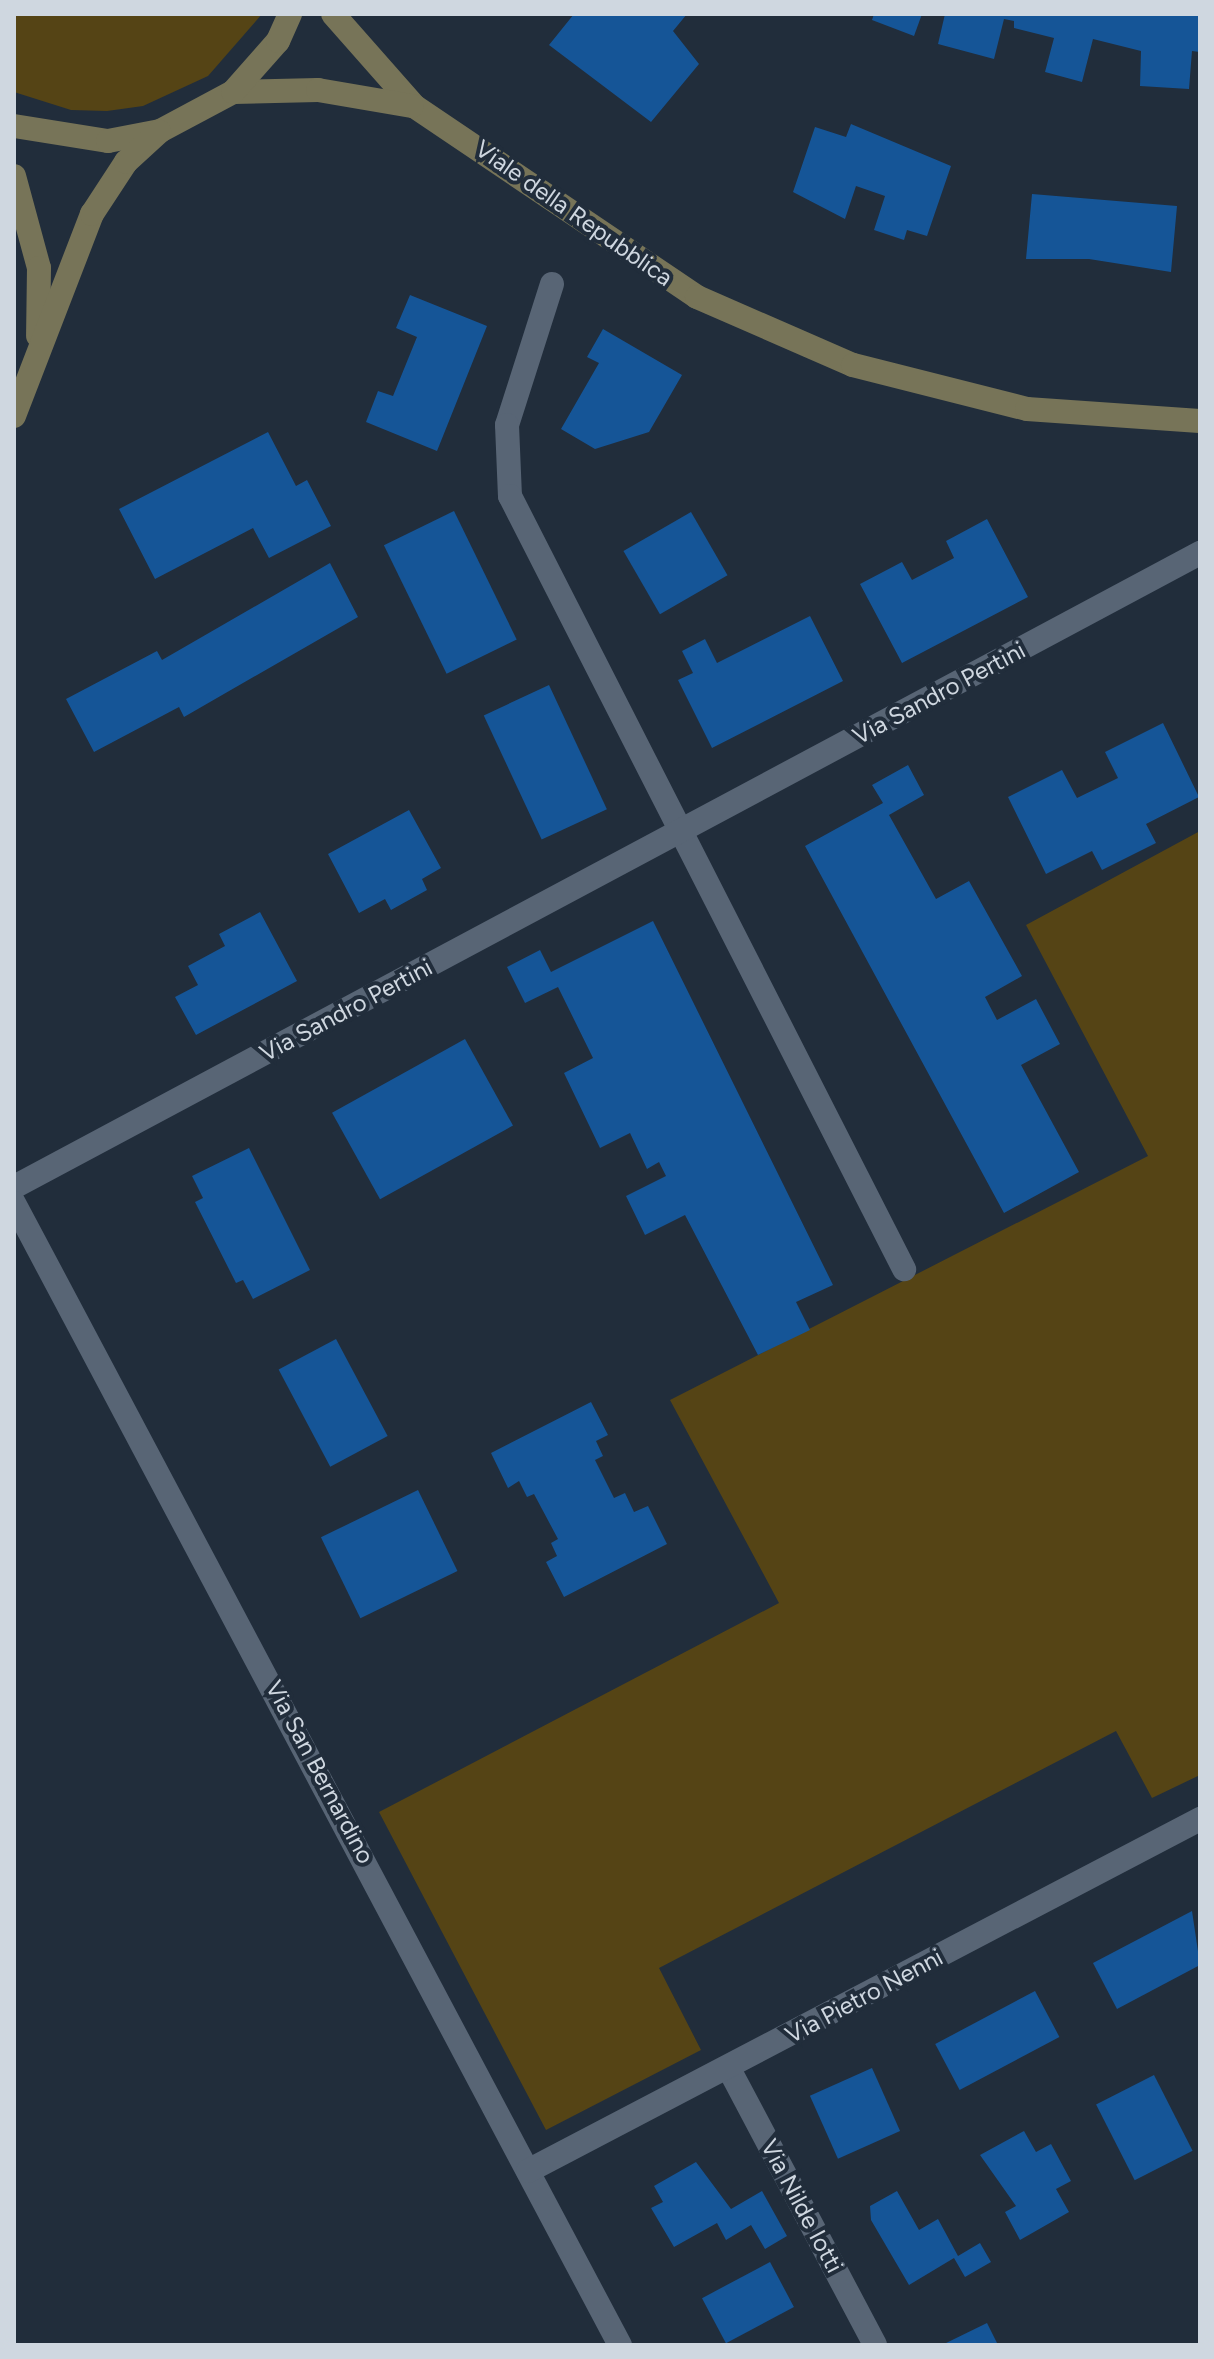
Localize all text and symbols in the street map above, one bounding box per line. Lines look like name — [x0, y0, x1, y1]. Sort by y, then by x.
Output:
street label: Viale della Repubblica — [470, 134, 678, 292]
street label: Via Sandro Pertini — [848, 635, 1030, 751]
street label: Via Sandro Pertini — [255, 952, 437, 1068]
street label: Via San Bernardino — [260, 1676, 380, 1868]
street label: Via Pietro Nenni — [780, 1942, 948, 2050]
street label: Via Nilde Iotti — [755, 2134, 849, 2278]

